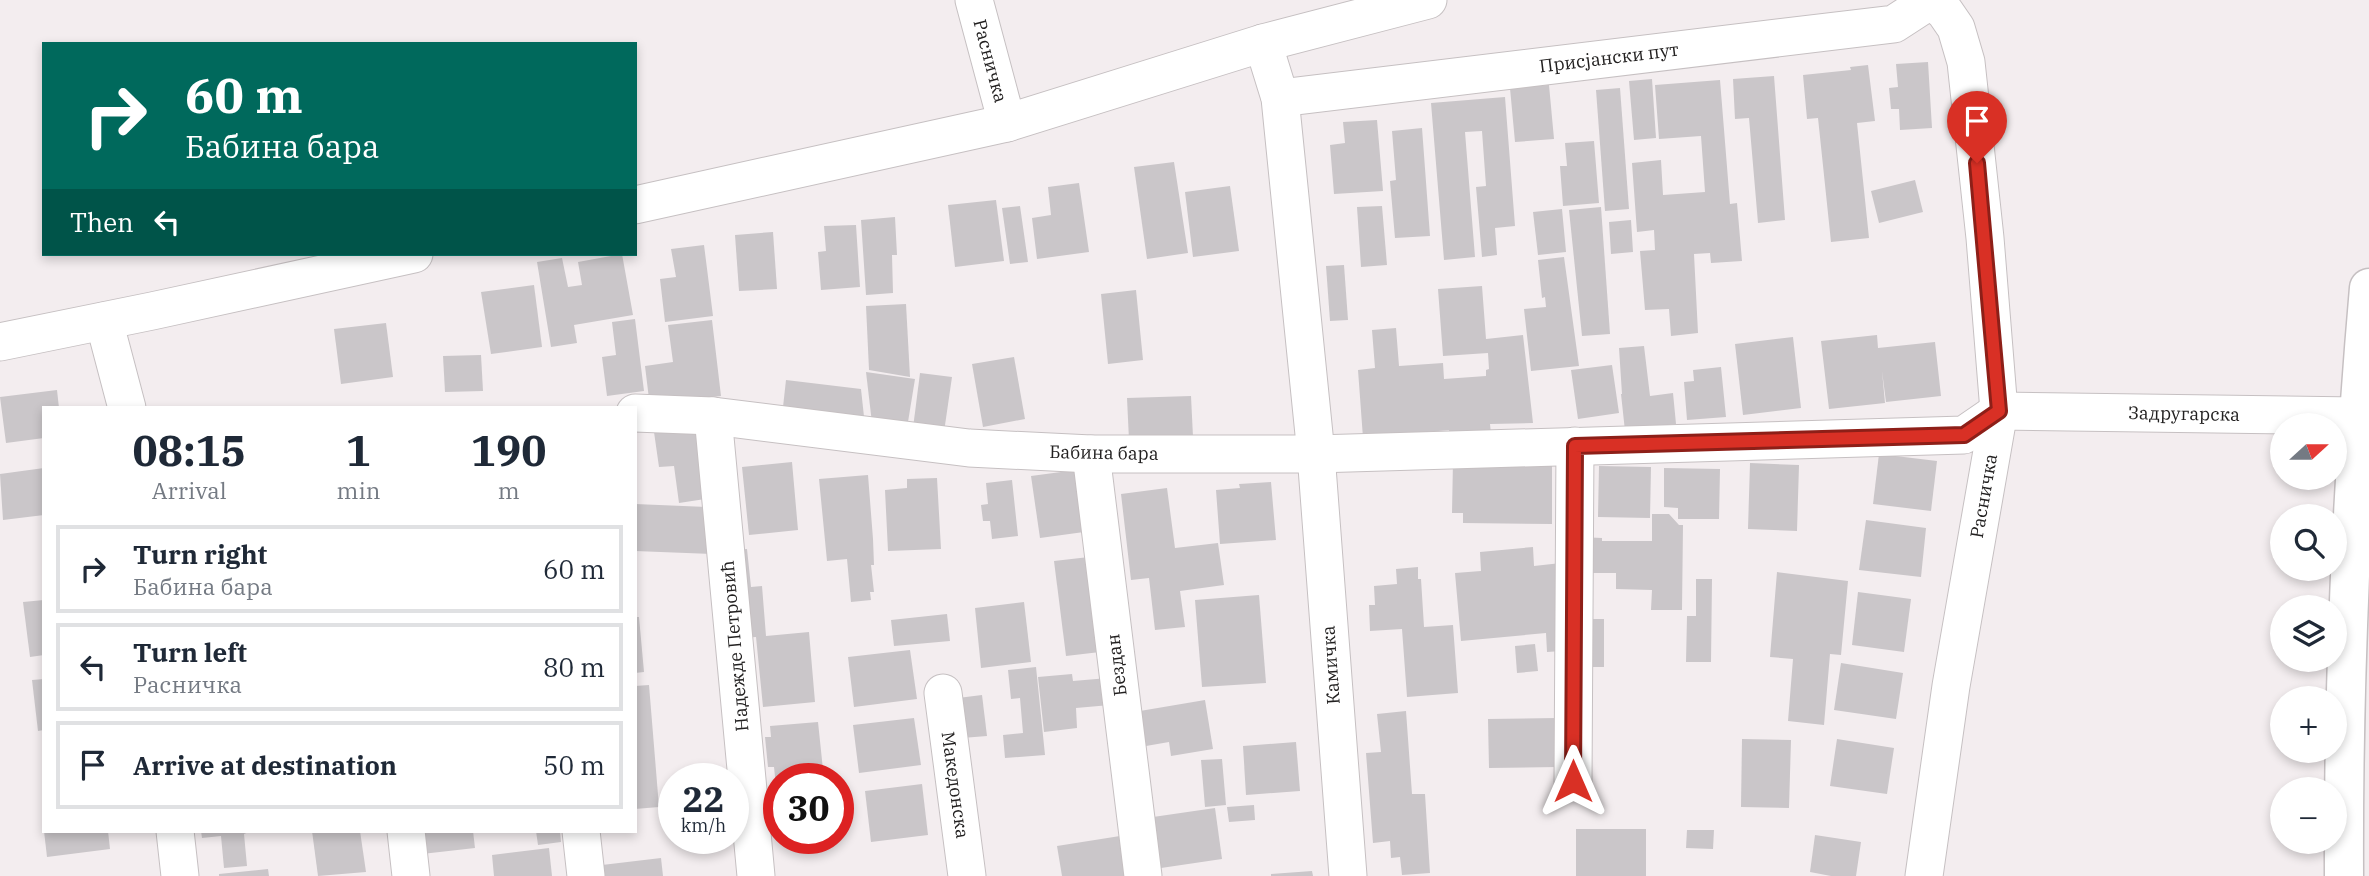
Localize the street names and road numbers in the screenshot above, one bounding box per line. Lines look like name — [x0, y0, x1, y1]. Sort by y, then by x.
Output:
street label: Расничка — [968, 17, 1013, 105]
street label: Присјански пут — [1538, 38, 1680, 77]
street label: Задругарска — [2128, 401, 2240, 426]
street label: Бабина бара — [1049, 440, 1159, 465]
street label: Расничка — [1965, 452, 2002, 540]
street label: Надежде Петровић — [716, 560, 753, 733]
street label: Камичка — [1316, 625, 1345, 705]
street label: Бездан — [1101, 633, 1132, 697]
street label: Македонска — [937, 730, 974, 840]

